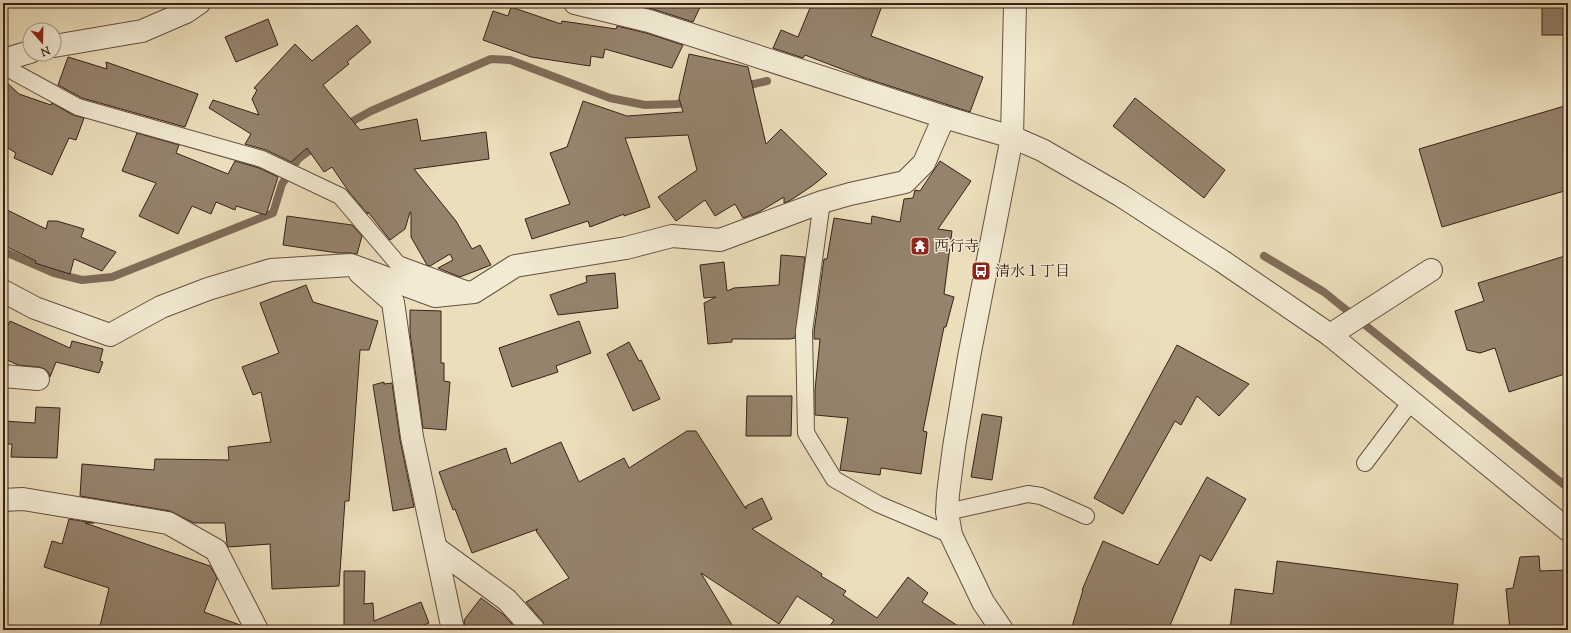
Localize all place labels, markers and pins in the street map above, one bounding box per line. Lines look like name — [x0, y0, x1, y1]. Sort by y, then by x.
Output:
temple icon: 西行寺 — [909, 235, 931, 257]
place label: 西行寺 — [934, 237, 979, 258]
bus stop icon: 清水１丁目 — [970, 260, 992, 282]
place label: 清水１丁目 — [995, 262, 1070, 283]

